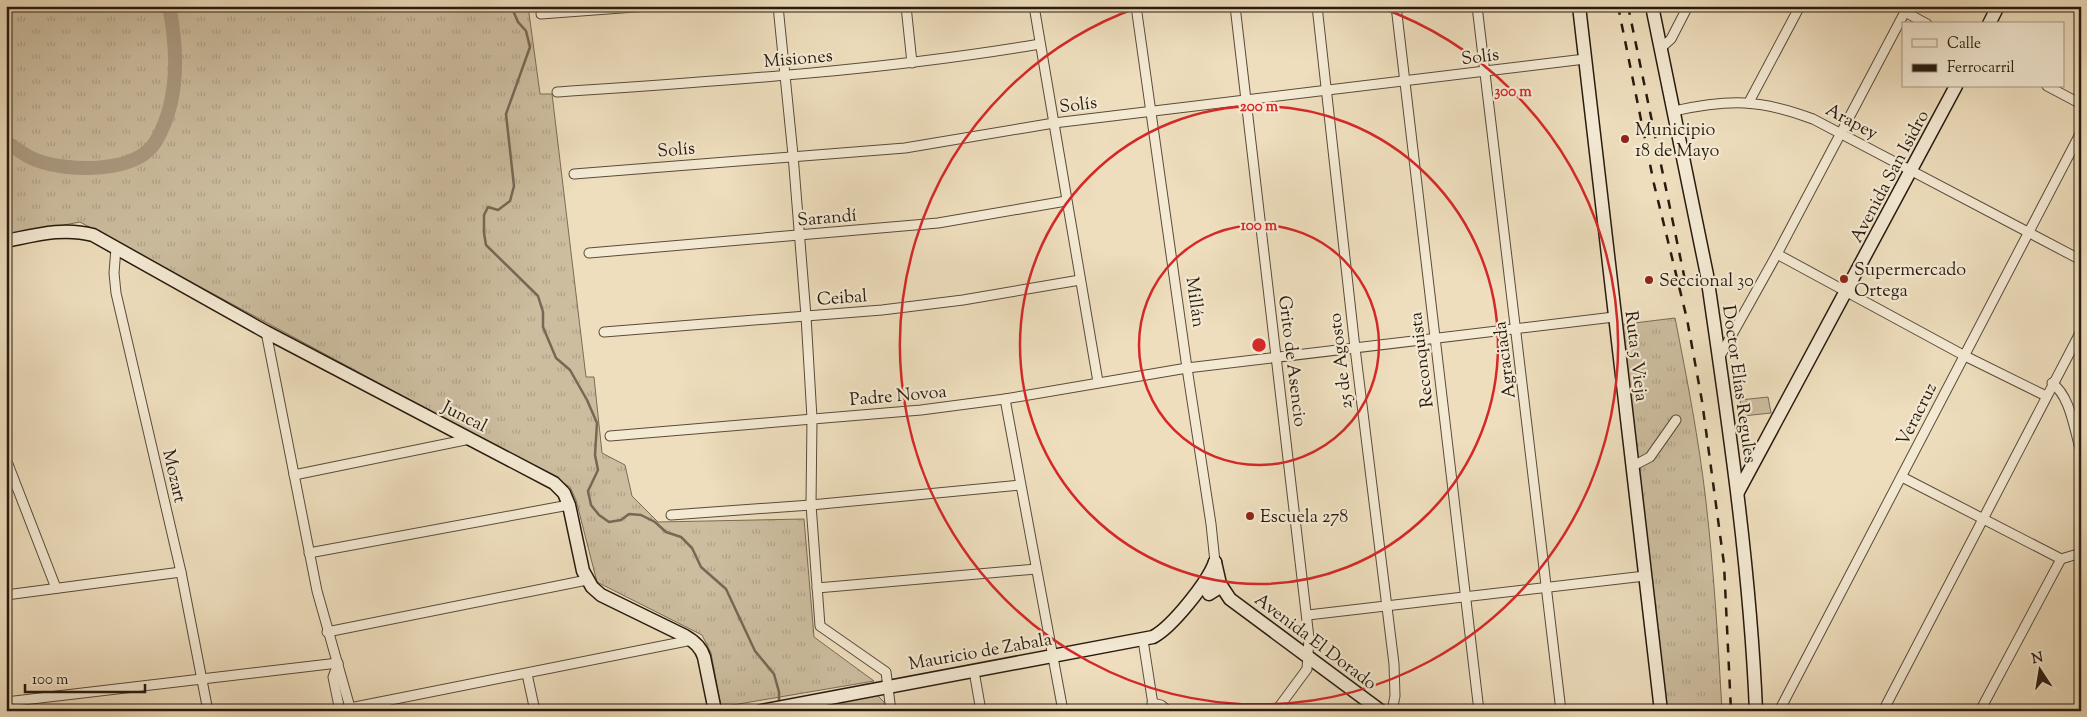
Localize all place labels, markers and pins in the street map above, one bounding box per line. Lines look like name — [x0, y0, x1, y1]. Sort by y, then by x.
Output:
place label: Municipio 18 de Mayo — [1635, 118, 1719, 165]
marker: Municipio 18 de Mayo — [1619, 133, 1631, 145]
place label: Supermercado Ortega — [1854, 258, 1966, 305]
place label: Seccional 30 — [1659, 269, 1754, 295]
marker: Supermercado Ortega — [1838, 273, 1850, 285]
marker: Seccional 30 — [1643, 274, 1655, 286]
centre of rings — [1250, 336, 1268, 354]
place label: Escuela 278 — [1260, 505, 1348, 531]
marker: Escuela 278 — [1244, 510, 1256, 522]

